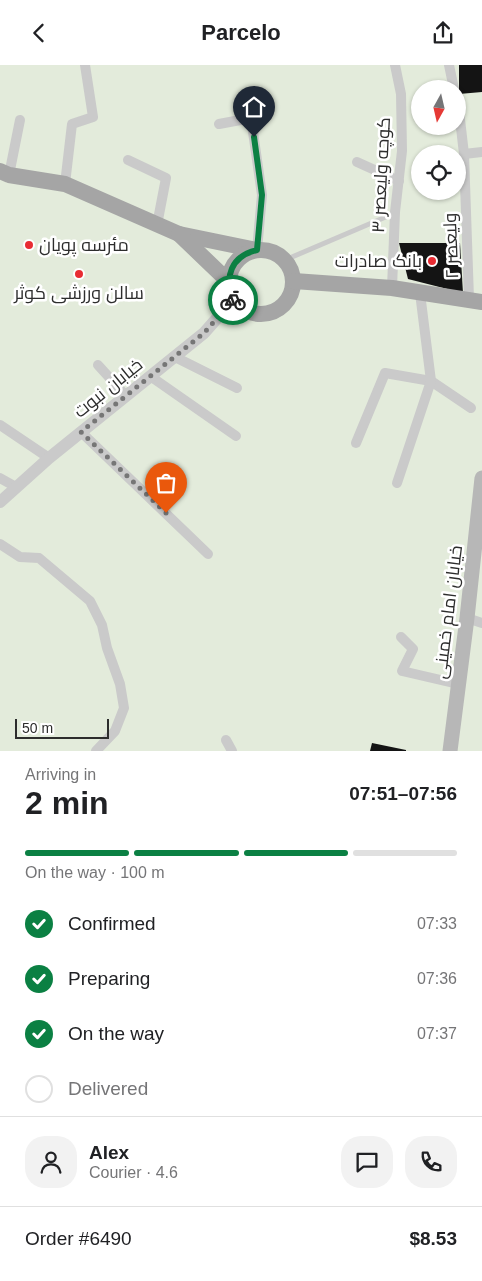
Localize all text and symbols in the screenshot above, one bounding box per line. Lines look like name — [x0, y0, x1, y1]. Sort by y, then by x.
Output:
icon: back — [25, 19, 53, 47]
icon: share — [429, 19, 457, 47]
text: Parcelo — [201, 20, 281, 45]
north arrow — [411, 80, 466, 135]
map controls — [411, 80, 466, 200]
pin — [233, 86, 275, 137]
icon: home — [240, 93, 268, 121]
street label: کوچه ولیعصر ۳ — [368, 117, 396, 233]
button: locate — [411, 145, 466, 200]
street label: ولیعصر ۲ — [440, 213, 463, 279]
place label: مئرسه پویان — [39, 235, 129, 257]
marker: مئرسه پویان — [23, 239, 35, 251]
place label: بانک صادرات — [335, 251, 422, 272]
marker: بانک صادرات — [426, 255, 438, 267]
marker: سالن ورزشی کوثر — [73, 268, 85, 280]
courier — [208, 275, 258, 325]
place label: سالن ورزشی کوثر — [13, 283, 144, 304]
icon: bike — [219, 286, 247, 314]
street label: خیابان نبوت — [70, 354, 147, 422]
pin — [145, 462, 187, 513]
icon: bag — [152, 469, 180, 497]
street label: خیابان امام خمینی — [430, 544, 468, 680]
scale bar — [15, 716, 109, 739]
text: 50 m — [22, 720, 53, 736]
text: Arriving in — [25, 766, 96, 783]
text: 07:51–07:56 — [349, 783, 457, 804]
text: 2 min — [25, 785, 109, 821]
text: On the way · 100 m — [25, 864, 165, 881]
icon: check — [25, 910, 53, 938]
text: Confirmed — [68, 913, 156, 934]
text: 07:33 — [417, 915, 457, 932]
icon: check — [25, 965, 53, 993]
text: Preparing — [68, 968, 150, 989]
text: 07:36 — [417, 970, 457, 987]
icon: check — [25, 1020, 53, 1048]
text: On the way — [68, 1023, 164, 1044]
text: 07:37 — [417, 1025, 457, 1042]
text: Delivered — [68, 1078, 148, 1099]
button: person — [25, 1136, 77, 1188]
button: chat — [341, 1136, 393, 1188]
button: phone — [405, 1136, 457, 1188]
text: Alex — [89, 1142, 129, 1163]
text: Courier · 4.6 — [89, 1164, 178, 1181]
text: Order #6490 — [25, 1228, 132, 1249]
text: $8.53 — [409, 1228, 457, 1249]

